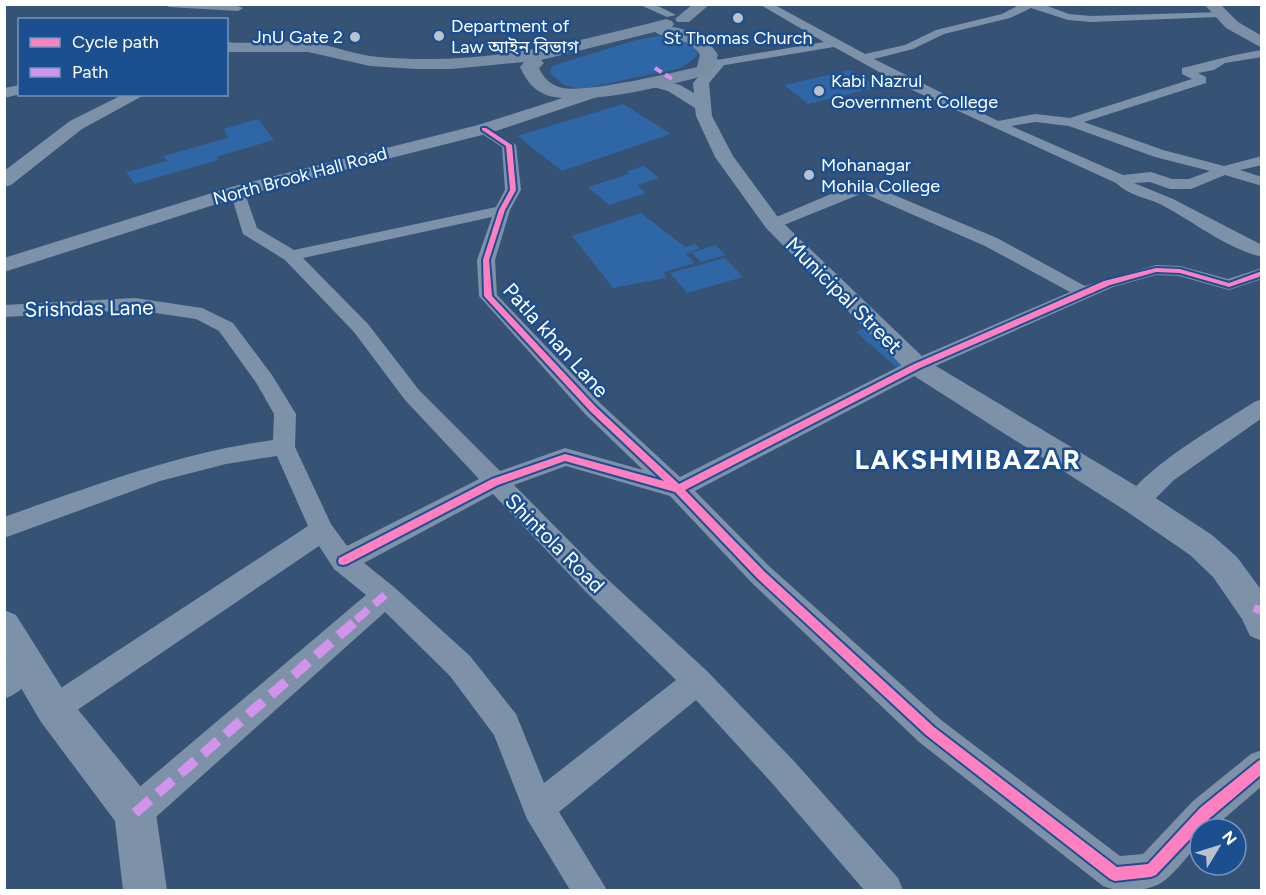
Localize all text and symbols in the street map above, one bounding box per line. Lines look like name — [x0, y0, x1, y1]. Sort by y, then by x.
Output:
marker: St Thomas Church — [731, 11, 745, 25]
place label: Department of Law আইন বিভাগ — [451, 15, 579, 58]
legend — [18, 18, 228, 96]
place label: JnU Gate 2 — [253, 26, 343, 48]
place label: St Thomas Church — [664, 27, 813, 49]
marker: Department of Law আইন বিভাগ — [432, 29, 446, 43]
marker: JnU Gate 2 — [348, 30, 362, 44]
text: Cycle path — [72, 31, 159, 53]
text: Path — [72, 61, 108, 83]
place label: Kabi Nazrul Government College — [831, 70, 998, 113]
marker: Kabi Nazrul Government College — [812, 84, 826, 98]
street label: North Brook Hall Road — [211, 142, 389, 210]
place label: Mohanagar Mohila College — [821, 154, 940, 197]
marker: Mohanagar Mohila College — [802, 168, 816, 182]
street label: Municipal Street — [781, 232, 907, 358]
street label: Patla khan Lane — [498, 278, 614, 402]
street label: Srishdas Lane — [24, 294, 154, 322]
district label: LAKSHMIBAZAR — [855, 443, 1081, 476]
street label: Shintola Road — [500, 488, 610, 598]
north arrow — [1188, 817, 1248, 877]
text: N — [1218, 827, 1241, 849]

